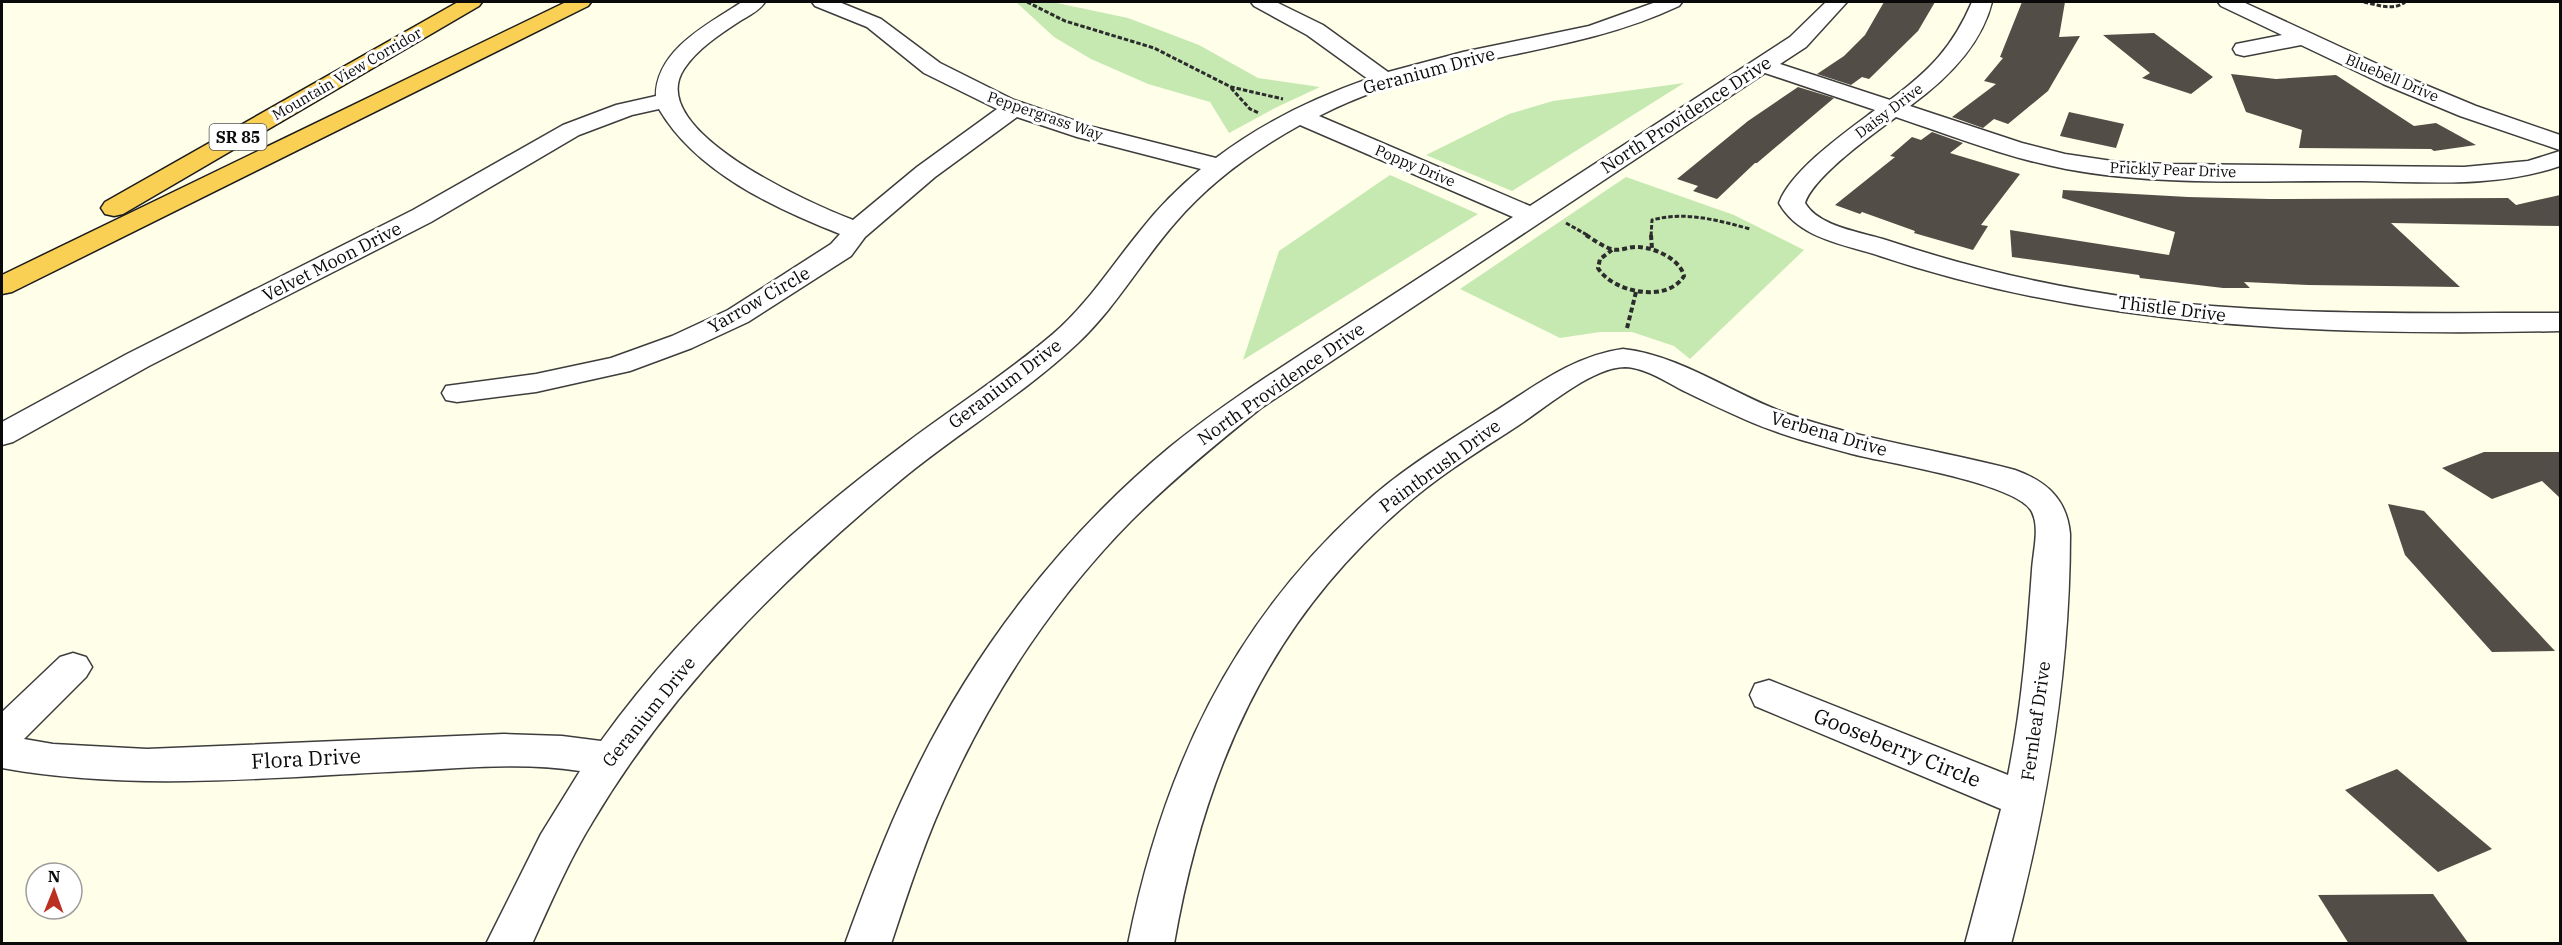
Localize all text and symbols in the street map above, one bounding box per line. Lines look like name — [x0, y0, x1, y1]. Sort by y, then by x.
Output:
street label: Mountain View Corridor — [269, 23, 425, 124]
street label: Geranium Drive — [1360, 42, 1497, 99]
street label: Bluebell Drive — [2343, 49, 2442, 106]
street label: North Providence Drive — [1596, 51, 1775, 178]
street label: Daisy Drive — [1851, 79, 1926, 142]
street label: Peppergrass Way — [985, 87, 1105, 144]
road number: SR 85 — [210, 124, 266, 150]
street label: Poppy Drive — [1372, 140, 1458, 191]
street label: Prickly Pear Drive — [2109, 158, 2237, 181]
street label: Velvet Moon Drive — [258, 217, 405, 307]
street label: Yarrow Circle — [704, 261, 814, 338]
street label: Thistle Drive — [2117, 290, 2227, 327]
street label: North Providence Drive — [1193, 317, 1369, 450]
street label: Geranium Drive — [944, 334, 1066, 434]
street label: Verbena Drive — [1768, 406, 1890, 461]
street label: Paintbrush Drive — [1375, 414, 1505, 517]
street label: Geranium Drive — [597, 652, 700, 772]
street label: Fernleaf Drive — [2016, 660, 2055, 782]
street label: Gooseberry Circle — [1810, 701, 1985, 793]
street label: Flora Drive — [250, 741, 362, 775]
north arrow — [24, 861, 84, 921]
text: N — [48, 866, 61, 886]

